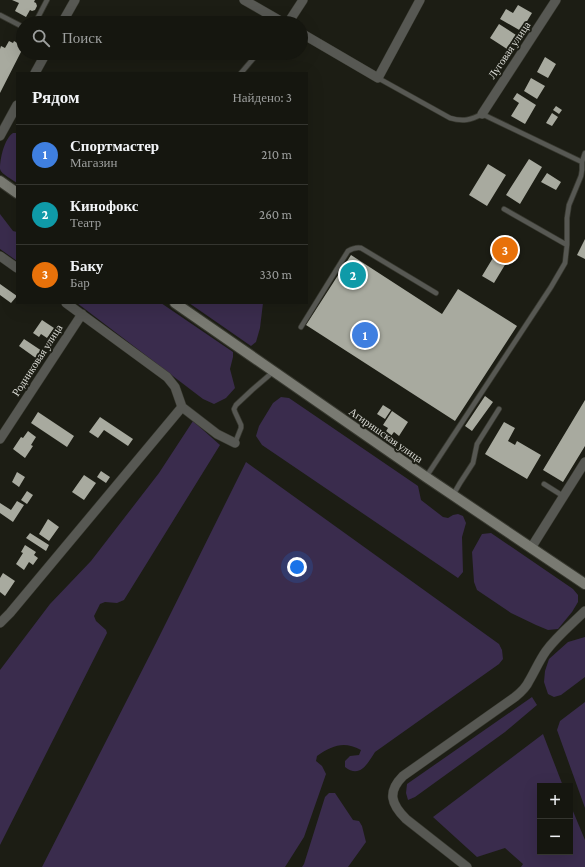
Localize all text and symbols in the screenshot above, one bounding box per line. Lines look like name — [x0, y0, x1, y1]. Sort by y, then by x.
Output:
search box — [16, 16, 308, 60]
street label: Луговая улица — [485, 19, 533, 81]
icon: search — [30, 27, 52, 49]
text: Поиск — [62, 30, 102, 46]
text: Рядом — [32, 88, 80, 107]
text: Найдено: 3 — [232, 90, 292, 105]
text: Спортмастер — [70, 138, 159, 154]
text: 1 — [43, 147, 47, 162]
text: 210 m — [261, 147, 292, 162]
text: Магазин — [70, 155, 117, 170]
text: Кинофокс — [70, 198, 138, 214]
text: 2 — [42, 207, 48, 222]
text: 260 m — [259, 207, 292, 222]
text: Театр — [70, 215, 101, 230]
pin: 3 — [492, 235, 518, 265]
text: Баку — [70, 258, 103, 274]
pin: 2 — [340, 260, 366, 290]
text: 3 — [42, 267, 48, 282]
text: 330 m — [259, 267, 292, 282]
text: Бар — [70, 275, 90, 290]
pin: 1 — [352, 320, 378, 350]
street label: Родниковая улица — [9, 322, 65, 398]
street label: Агиришская улица — [347, 405, 425, 465]
your location — [287, 557, 307, 577]
map controls — [537, 783, 573, 855]
button: + — [537, 783, 573, 819]
button: − — [537, 819, 573, 855]

